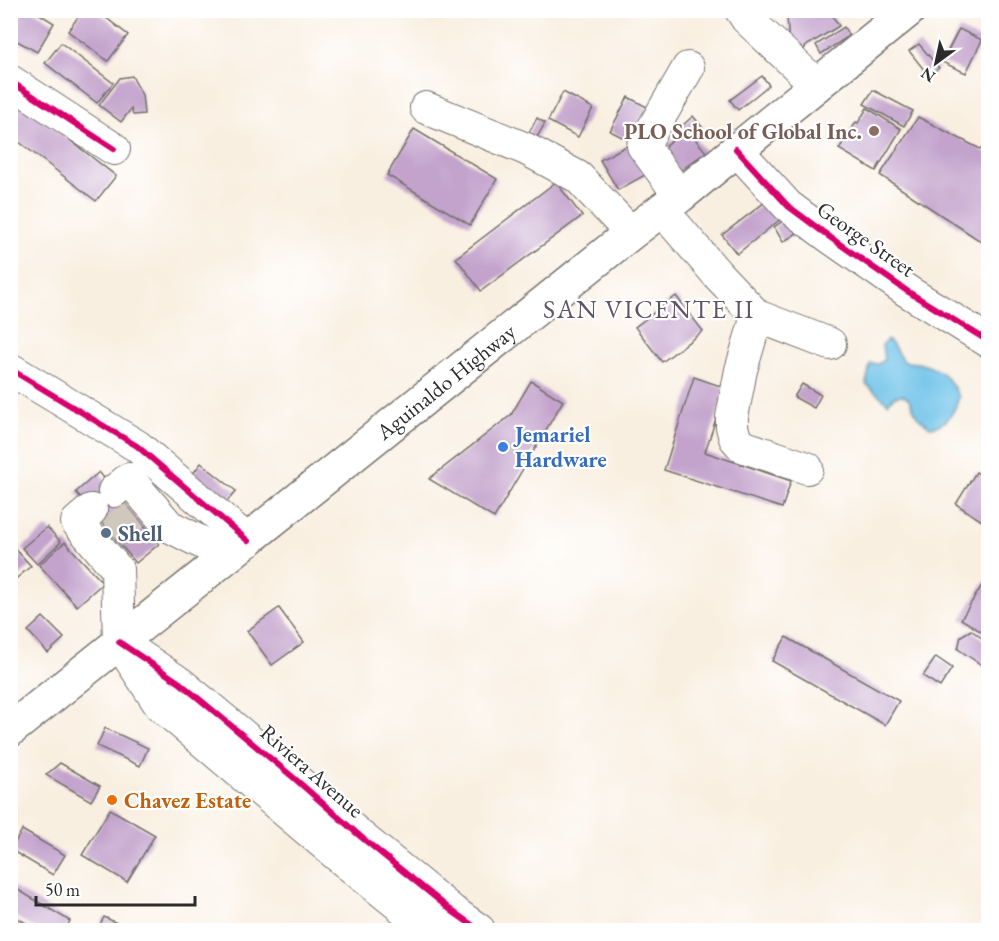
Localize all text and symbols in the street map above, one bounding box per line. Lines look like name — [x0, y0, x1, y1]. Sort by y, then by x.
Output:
north arrow — [906, 33, 966, 93]
text: N — [917, 63, 939, 87]
place label: PLO School of Global Inc. — [624, 117, 862, 146]
marker: PLO School of Global Inc. — [867, 124, 881, 138]
street label: George Street — [811, 195, 921, 283]
district label: SAN VICENTE II — [543, 292, 755, 326]
street label: Aguinaldo Highway — [369, 317, 522, 447]
place label: Jemariel Hardware — [513, 420, 607, 474]
marker: Jemariel Hardware — [496, 440, 510, 454]
place label: Shell — [118, 519, 163, 548]
marker: Shell — [99, 526, 113, 540]
street label: Riviera Avenue — [254, 718, 370, 824]
place label: Chavez Estate — [124, 786, 251, 815]
marker: Chavez Estate — [105, 793, 119, 807]
scale bar — [36, 869, 195, 907]
text: 50 m — [45, 878, 80, 901]

